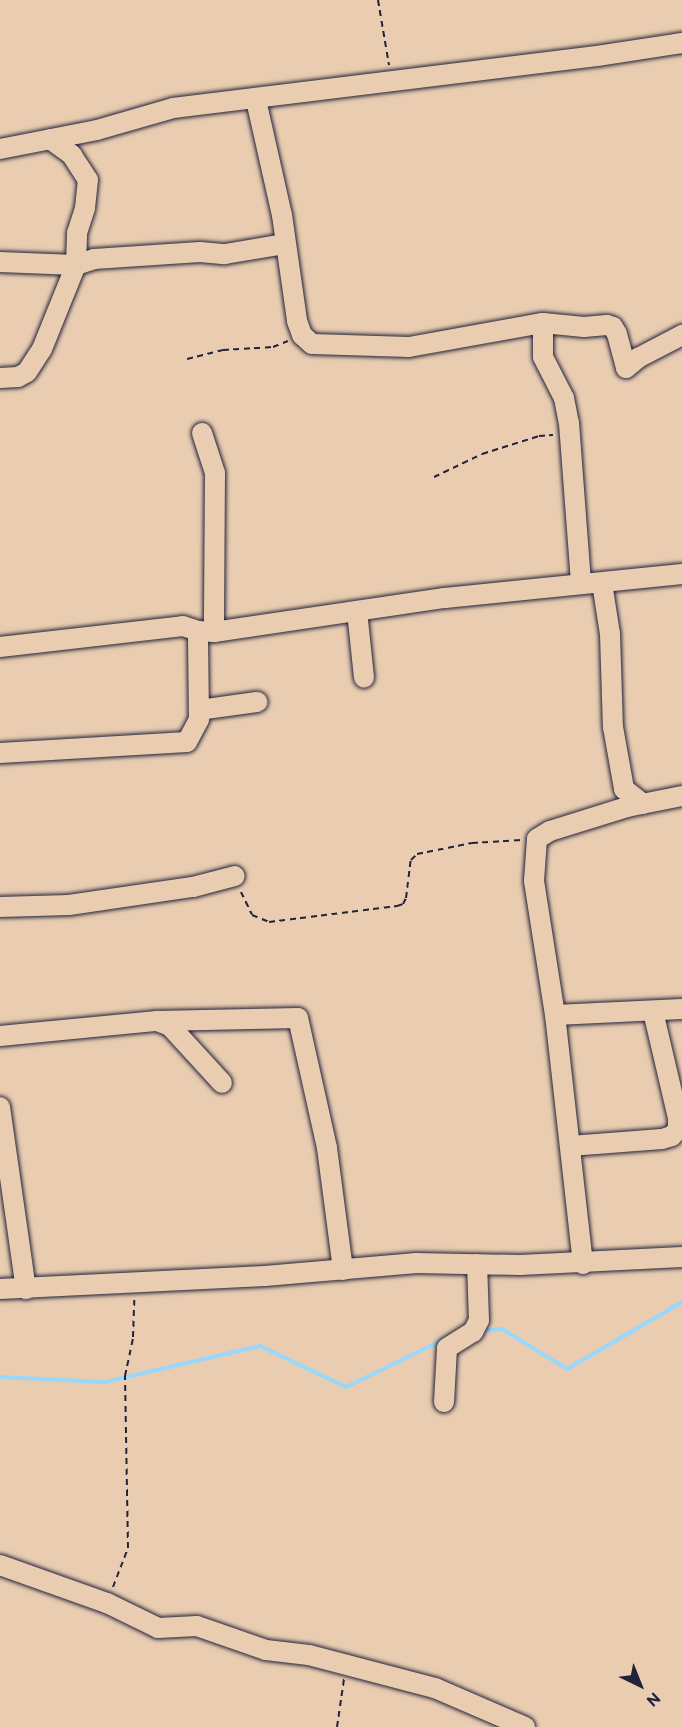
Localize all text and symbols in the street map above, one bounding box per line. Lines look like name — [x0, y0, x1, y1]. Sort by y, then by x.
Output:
north arrow — [610, 1655, 670, 1715]
text: N — [642, 1687, 663, 1710]

